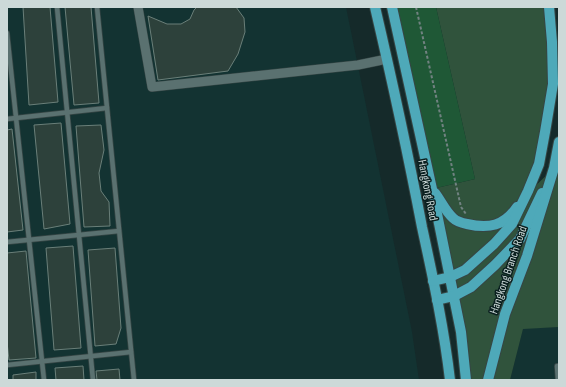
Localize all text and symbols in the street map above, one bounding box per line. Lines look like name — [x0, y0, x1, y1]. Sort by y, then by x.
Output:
street label: Hangkong Road — [414, 158, 441, 222]
street label: Hangkong Branch Road — [486, 224, 531, 316]

